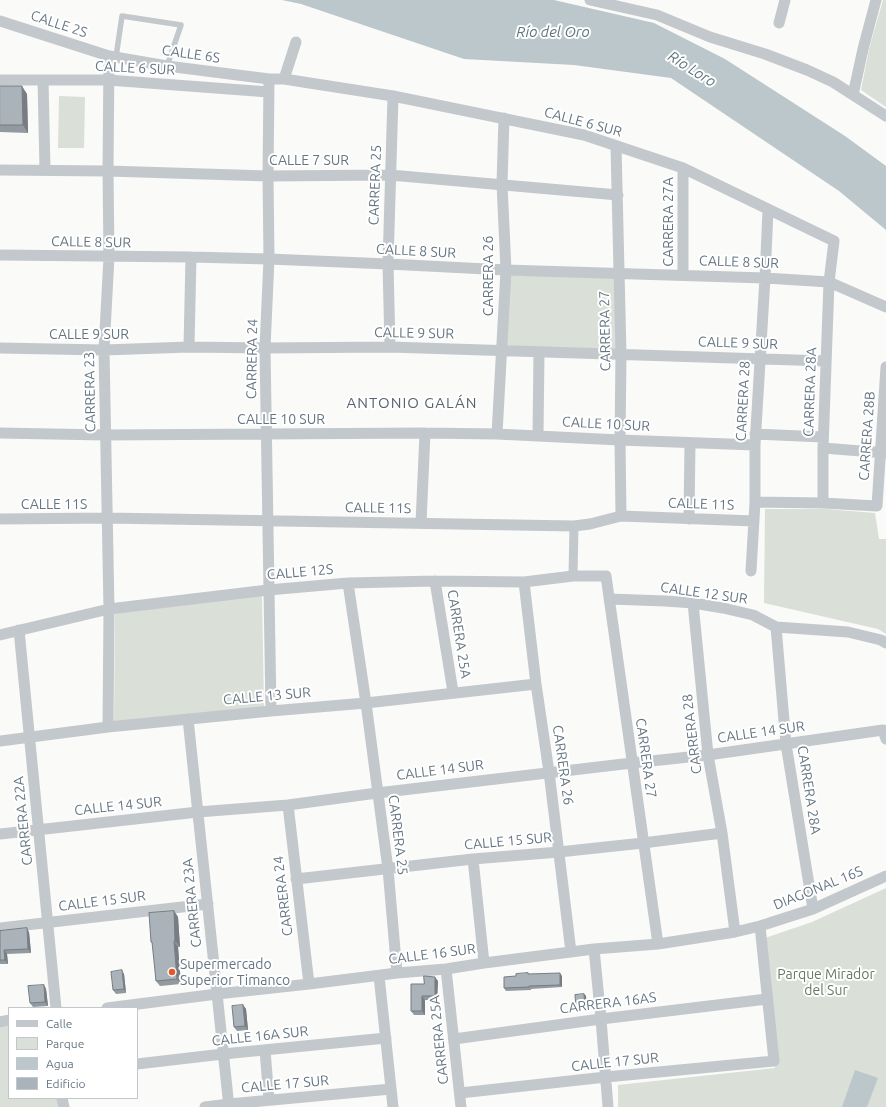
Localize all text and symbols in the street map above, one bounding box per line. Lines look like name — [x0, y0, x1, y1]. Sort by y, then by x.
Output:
street label: CALLE 2S — [29, 7, 89, 41]
water label: Río del Oro — [516, 23, 590, 41]
street label: CALLE 6S — [161, 42, 221, 66]
water label: Río Loro — [665, 47, 719, 91]
street label: CALLE 6 SUR — [95, 58, 175, 78]
street label: CALLE 6 SUR — [542, 104, 624, 140]
street label: CARRERA 25 — [365, 144, 385, 226]
street label: CALLE 7 SUR — [269, 152, 349, 168]
street label: CARRERA 27A — [660, 177, 676, 267]
street label: CALLE 8 SUR — [51, 233, 131, 251]
street label: CARRERA 26 — [480, 236, 496, 316]
street label: CALLE 8 SUR — [376, 241, 456, 261]
street label: CALLE 8 SUR — [699, 252, 779, 272]
street label: CARRERA 27 — [596, 291, 614, 371]
street label: CARRERA 24 — [243, 319, 261, 399]
street label: CALLE 9 SUR — [374, 324, 454, 342]
street label: CALLE 9 SUR — [49, 326, 129, 342]
street label: CALLE 9 SUR — [698, 333, 778, 353]
street label: CARRERA 28A — [800, 347, 820, 437]
street label: CARRERA 23 — [81, 352, 99, 432]
street label: CARRERA 28 — [733, 360, 753, 442]
street label: CARRERA 28B — [856, 391, 878, 481]
district label: ANTONIO GALÁN — [346, 394, 478, 412]
street label: CALLE 10 SUR — [237, 411, 325, 427]
street label: CALLE 10 SUR — [562, 413, 650, 435]
street label: CALLE 11S — [668, 494, 734, 514]
street label: CALLE 11S — [21, 496, 87, 512]
street label: CALLE 11S — [345, 499, 411, 517]
street label: CALLE 12S — [266, 561, 334, 583]
street label: CALLE 12 SUR — [659, 579, 749, 607]
street label: CARRERA 25A — [444, 588, 474, 680]
street label: CALLE 13 SUR — [222, 684, 312, 708]
street label: CARRERA 28 — [679, 693, 705, 775]
street label: CARRERA 27 — [632, 717, 660, 799]
street label: CALLE 14 SUR — [716, 718, 806, 746]
street label: CARRERA 26 — [549, 724, 577, 806]
street label: CARRERA 28A — [794, 744, 824, 836]
street label: CALLE 14 SUR — [395, 756, 485, 784]
street label: CARRERA 22A — [10, 776, 36, 866]
street label: CALLE 14 SUR — [73, 793, 163, 819]
street label: CARRERA 25 — [385, 794, 411, 876]
street label: CALLE 15 SUR — [463, 829, 553, 853]
street label: CARRERA 24 — [270, 855, 296, 937]
street label: CARRERA 23A — [179, 858, 205, 948]
street label: DIAGONAL 16S — [771, 862, 865, 914]
street label: CALLE 15 SUR — [57, 887, 147, 915]
street label: CALLE 16 SUR — [387, 940, 477, 968]
place label: Supermercado Superior Timanco — [180, 956, 290, 988]
park label: Parque Mirador del Sur — [777, 966, 875, 998]
marker: Supermercado Superior Timanco — [167, 967, 177, 977]
street label: CARRERA 16AS — [559, 989, 657, 1017]
street label: CARRERA 25A — [426, 995, 452, 1085]
legend — [8, 1007, 138, 1099]
text: Calle — [46, 1017, 72, 1030]
street label: CALLE 16A SUR — [211, 1023, 309, 1049]
text: Parque — [46, 1037, 84, 1050]
street label: CALLE 17 SUR — [570, 1049, 660, 1075]
text: Agua — [46, 1057, 74, 1070]
street label: CALLE 17 SUR — [240, 1072, 330, 1096]
text: Edificio — [46, 1077, 86, 1090]

